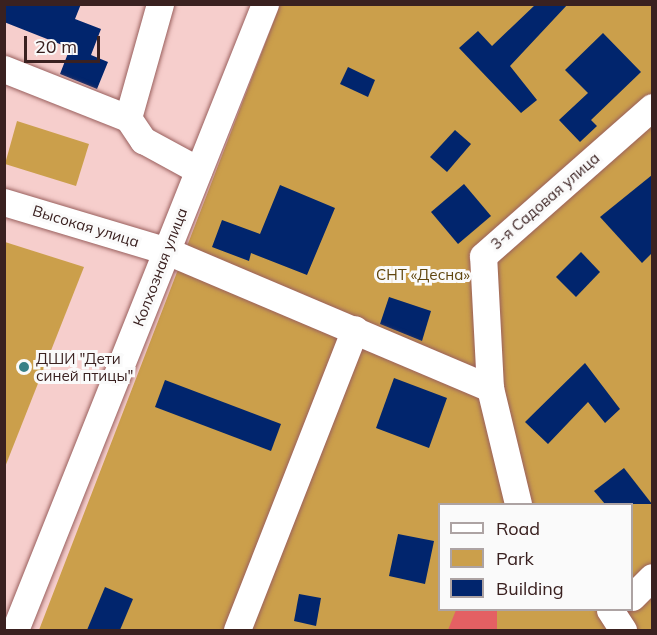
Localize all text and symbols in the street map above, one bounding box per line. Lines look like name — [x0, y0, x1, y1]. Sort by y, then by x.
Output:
scale bar — [27, 24, 104, 62]
text: 20 m — [35, 35, 77, 58]
street label: 3-я Садовая улица — [487, 149, 603, 253]
street label: Высокая улица — [30, 201, 142, 251]
street label: Колхозная улица — [129, 205, 191, 329]
park label: СНТ «Десна» — [376, 266, 470, 284]
place label: ДШИ "Дети синей птицы" — [36, 349, 133, 384]
marker: ДШИ "Дети синей птицы" — [17, 360, 31, 374]
legend — [438, 503, 633, 611]
text: Road — [496, 517, 540, 540]
text: Park — [496, 547, 534, 570]
text: Building — [496, 577, 564, 600]

